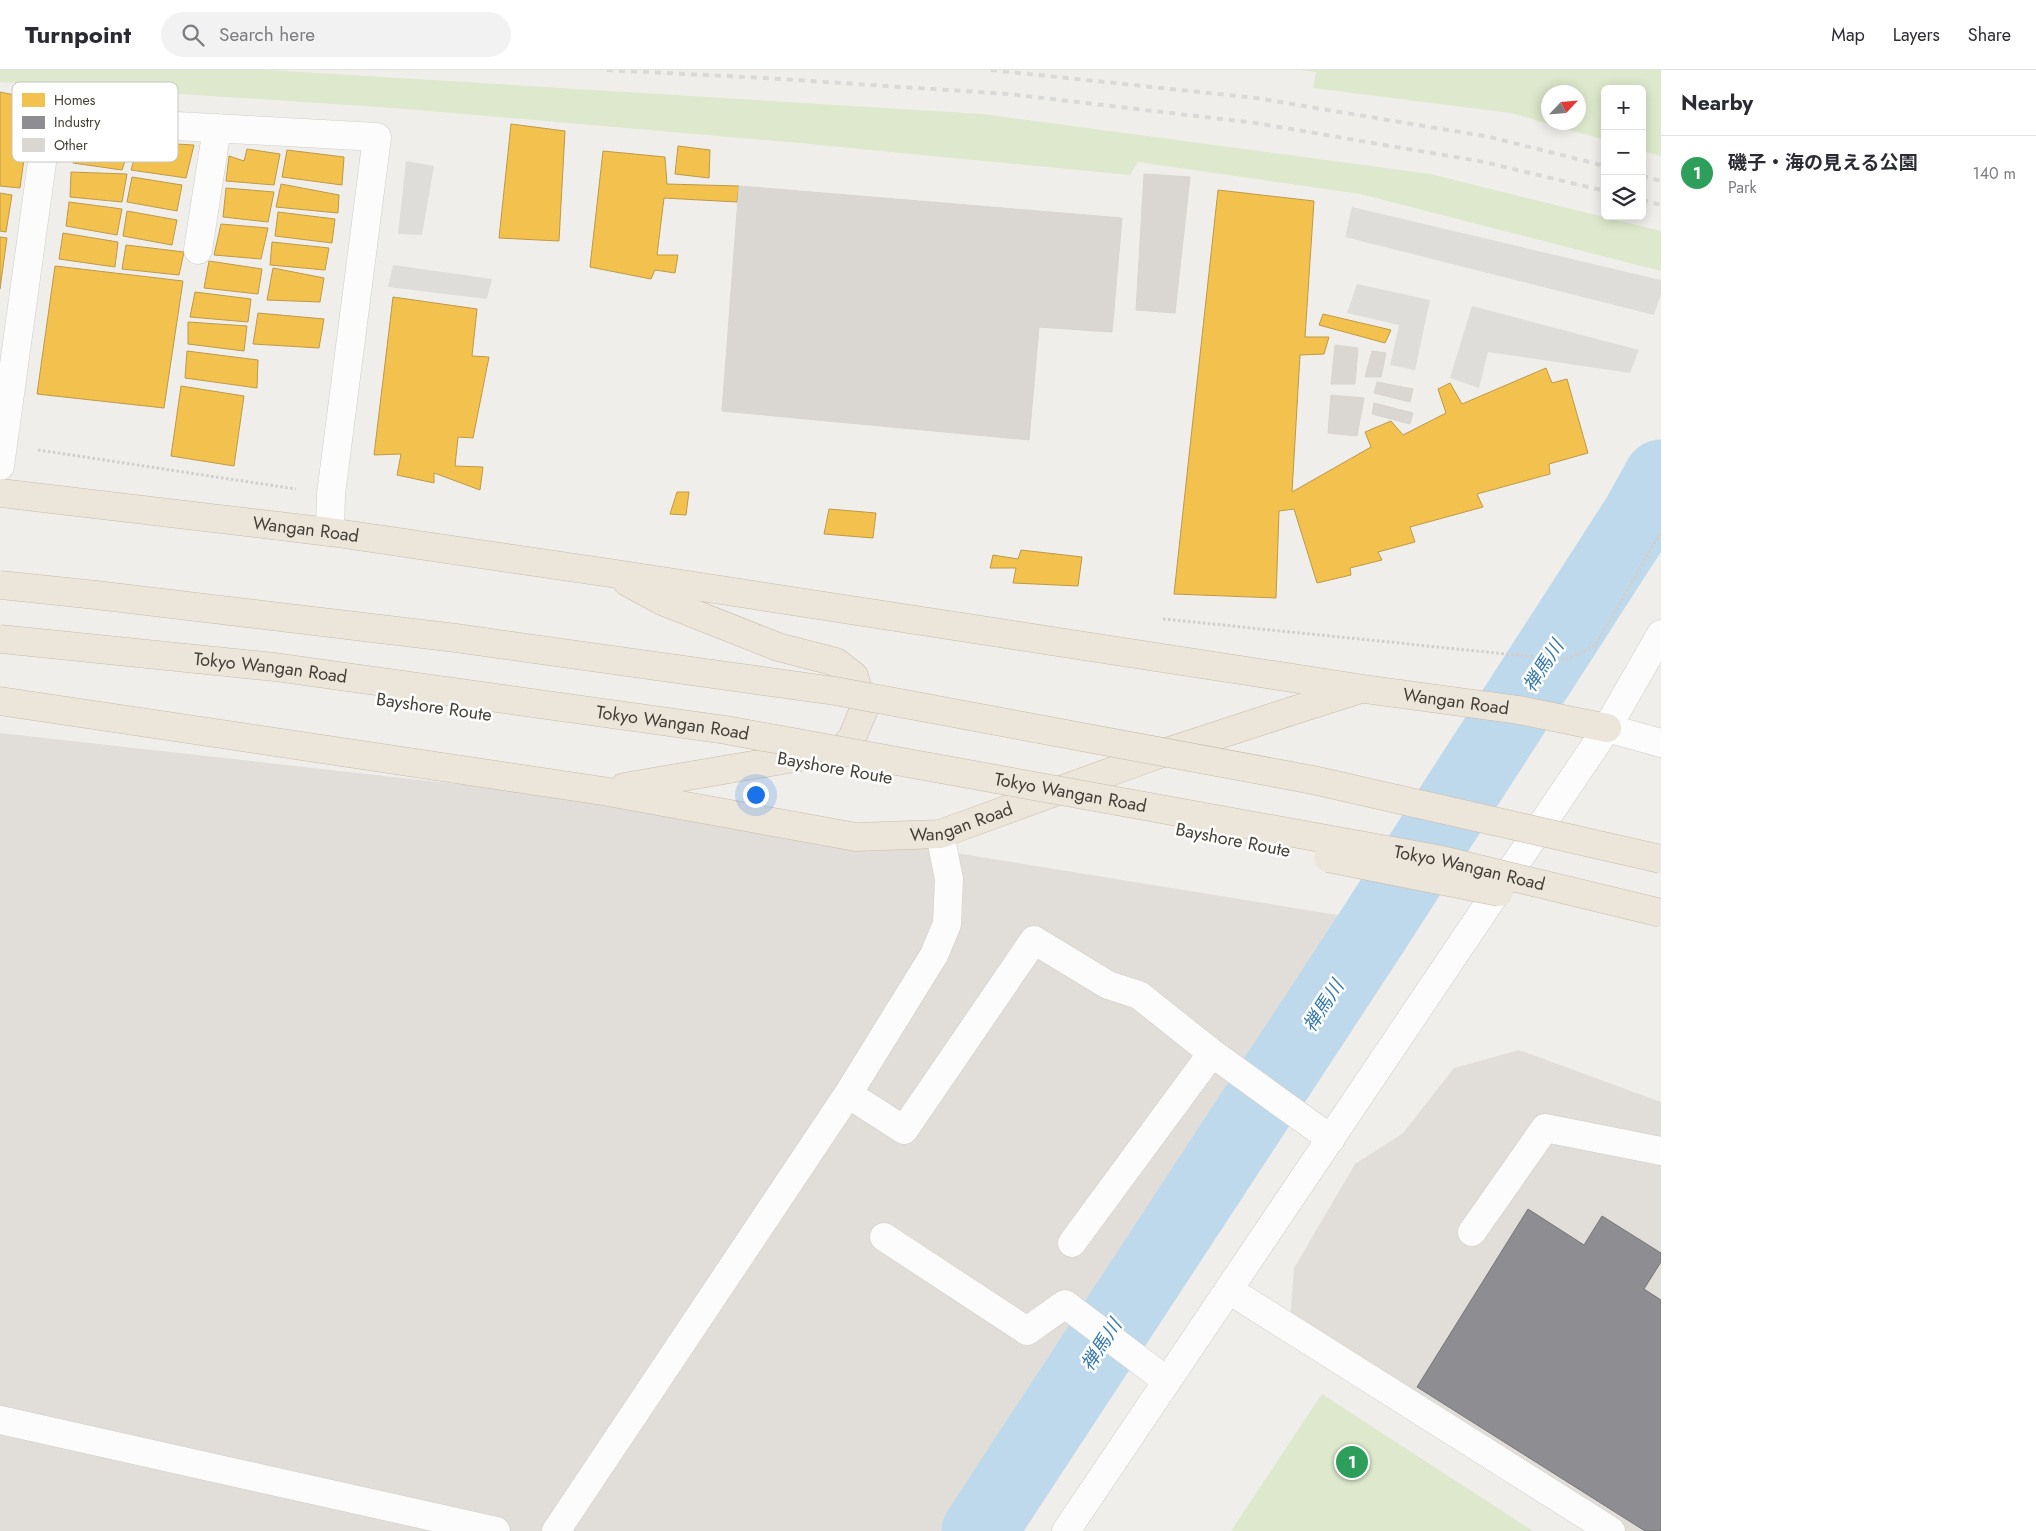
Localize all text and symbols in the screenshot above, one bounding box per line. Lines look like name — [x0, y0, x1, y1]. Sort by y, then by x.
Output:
search box — [161, 12, 511, 57]
text: Turnpoint — [25, 17, 131, 52]
icon: search — [179, 21, 207, 49]
text: Search here — [219, 21, 315, 48]
text: Map — [1831, 22, 1865, 48]
text: Layers — [1893, 22, 1940, 48]
text: Share — [1968, 22, 2011, 48]
legend — [12, 82, 178, 162]
north arrow — [1541, 85, 1586, 130]
map controls — [1601, 85, 1646, 220]
button: + — [1601, 85, 1646, 130]
text: Nearby — [1681, 88, 1753, 118]
text: Homes — [54, 90, 96, 110]
text: Industry — [54, 112, 101, 132]
button: − — [1601, 130, 1646, 175]
text: Other — [54, 135, 88, 155]
text: 磯子・海の見える公園 — [1728, 149, 1917, 176]
text: 1 — [1693, 162, 1701, 185]
text: 140 m — [1973, 162, 2016, 185]
button: layers — [1601, 175, 1646, 220]
text: Park — [1728, 176, 1757, 199]
street label: Wangan Road — [251, 510, 361, 549]
water label: 禅馬川 — [1516, 633, 1571, 697]
street label: Tokyo Wangan Road — [193, 646, 349, 690]
street label: Wangan Road — [1401, 681, 1511, 722]
street label: Bayshore Route — [374, 686, 494, 728]
street label: Tokyo Wangan Road — [595, 699, 751, 747]
street label: Bayshore Route — [775, 745, 895, 791]
street label: Tokyo Wangan Road — [992, 766, 1149, 819]
your location — [743, 782, 769, 808]
street label: Wangan Road — [909, 796, 1016, 848]
street label: Bayshore Route — [1173, 816, 1293, 864]
street label: Tokyo Wangan Road — [1392, 839, 1548, 897]
water label: 禅馬川 — [1296, 973, 1351, 1037]
water label: 禅馬川 — [1074, 1312, 1129, 1376]
pin: 1 — [1336, 1443, 1368, 1481]

